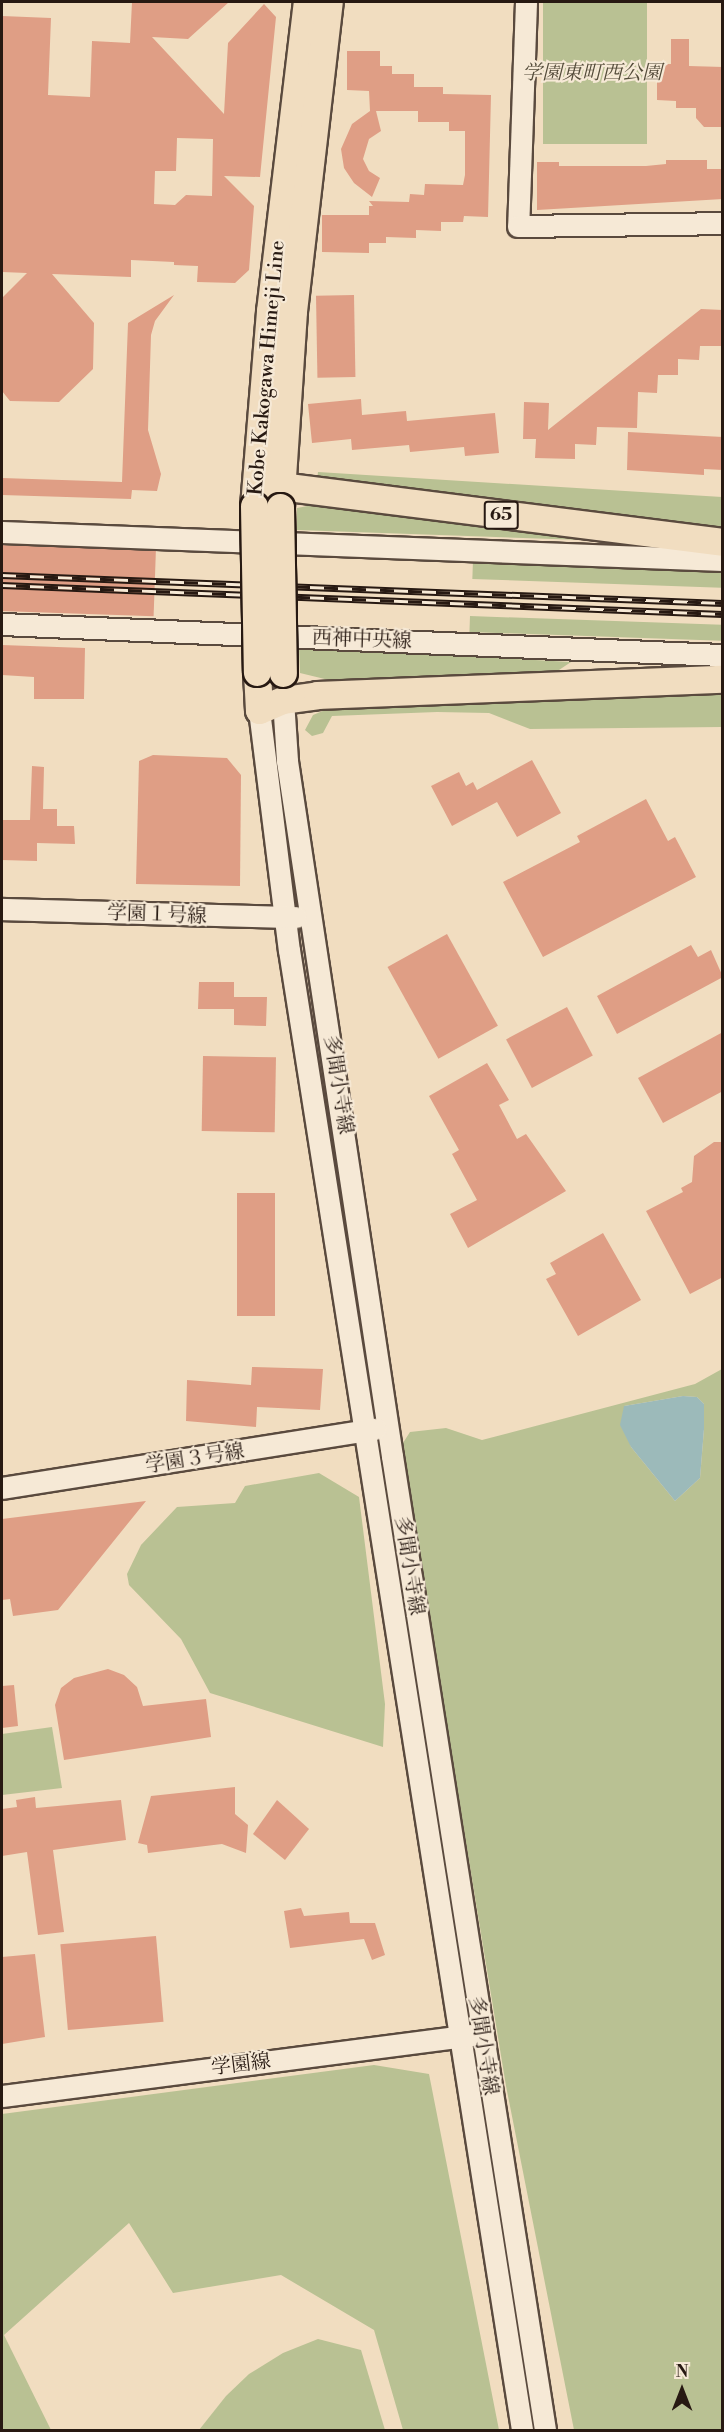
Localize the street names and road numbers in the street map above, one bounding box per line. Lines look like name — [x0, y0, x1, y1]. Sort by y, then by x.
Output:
street label: Kobe Kakogawa Himeji Line — [244, 239, 290, 497]
road number: 65 — [483, 500, 519, 530]
street label: 西神中央線 — [312, 626, 412, 654]
street label: 学園１号線 — [107, 901, 207, 929]
street label: 多聞小寺線 — [318, 1034, 358, 1136]
street label: 学園３号線 — [144, 1439, 246, 1479]
street label: 多聞小寺線 — [389, 1515, 429, 1617]
street label: 多聞小寺線 — [463, 1995, 503, 2097]
street label: 学園線 — [210, 2049, 272, 2081]

